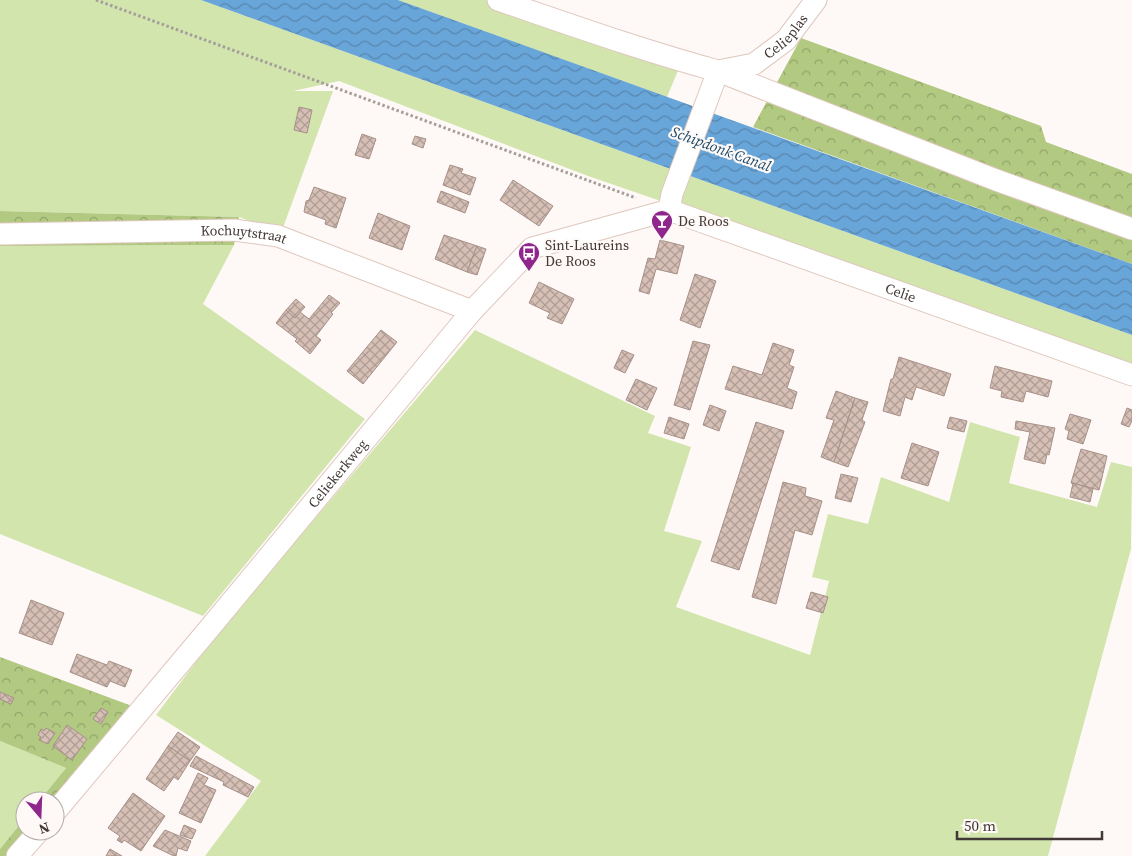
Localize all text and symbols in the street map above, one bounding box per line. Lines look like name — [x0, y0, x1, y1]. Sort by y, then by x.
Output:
street label: Celieplas — [759, 10, 812, 64]
water label: Schipdonk Canal — [668, 121, 775, 177]
bar icon: De Roos — [650, 209, 674, 240]
place label: De Roos — [678, 211, 729, 231]
street label: Kochuytstraat — [200, 220, 290, 249]
place label: Sint-Laureins De Roos — [545, 235, 629, 271]
bus stop icon: Sint-Laureins De Roos — [517, 241, 541, 272]
street label: Celie — [883, 278, 919, 307]
street label: Celiekerkweg — [303, 435, 372, 512]
north arrow — [15, 791, 65, 841]
scale bar — [957, 808, 1102, 840]
text: 50 m — [964, 815, 996, 836]
text: N — [36, 817, 52, 839]

